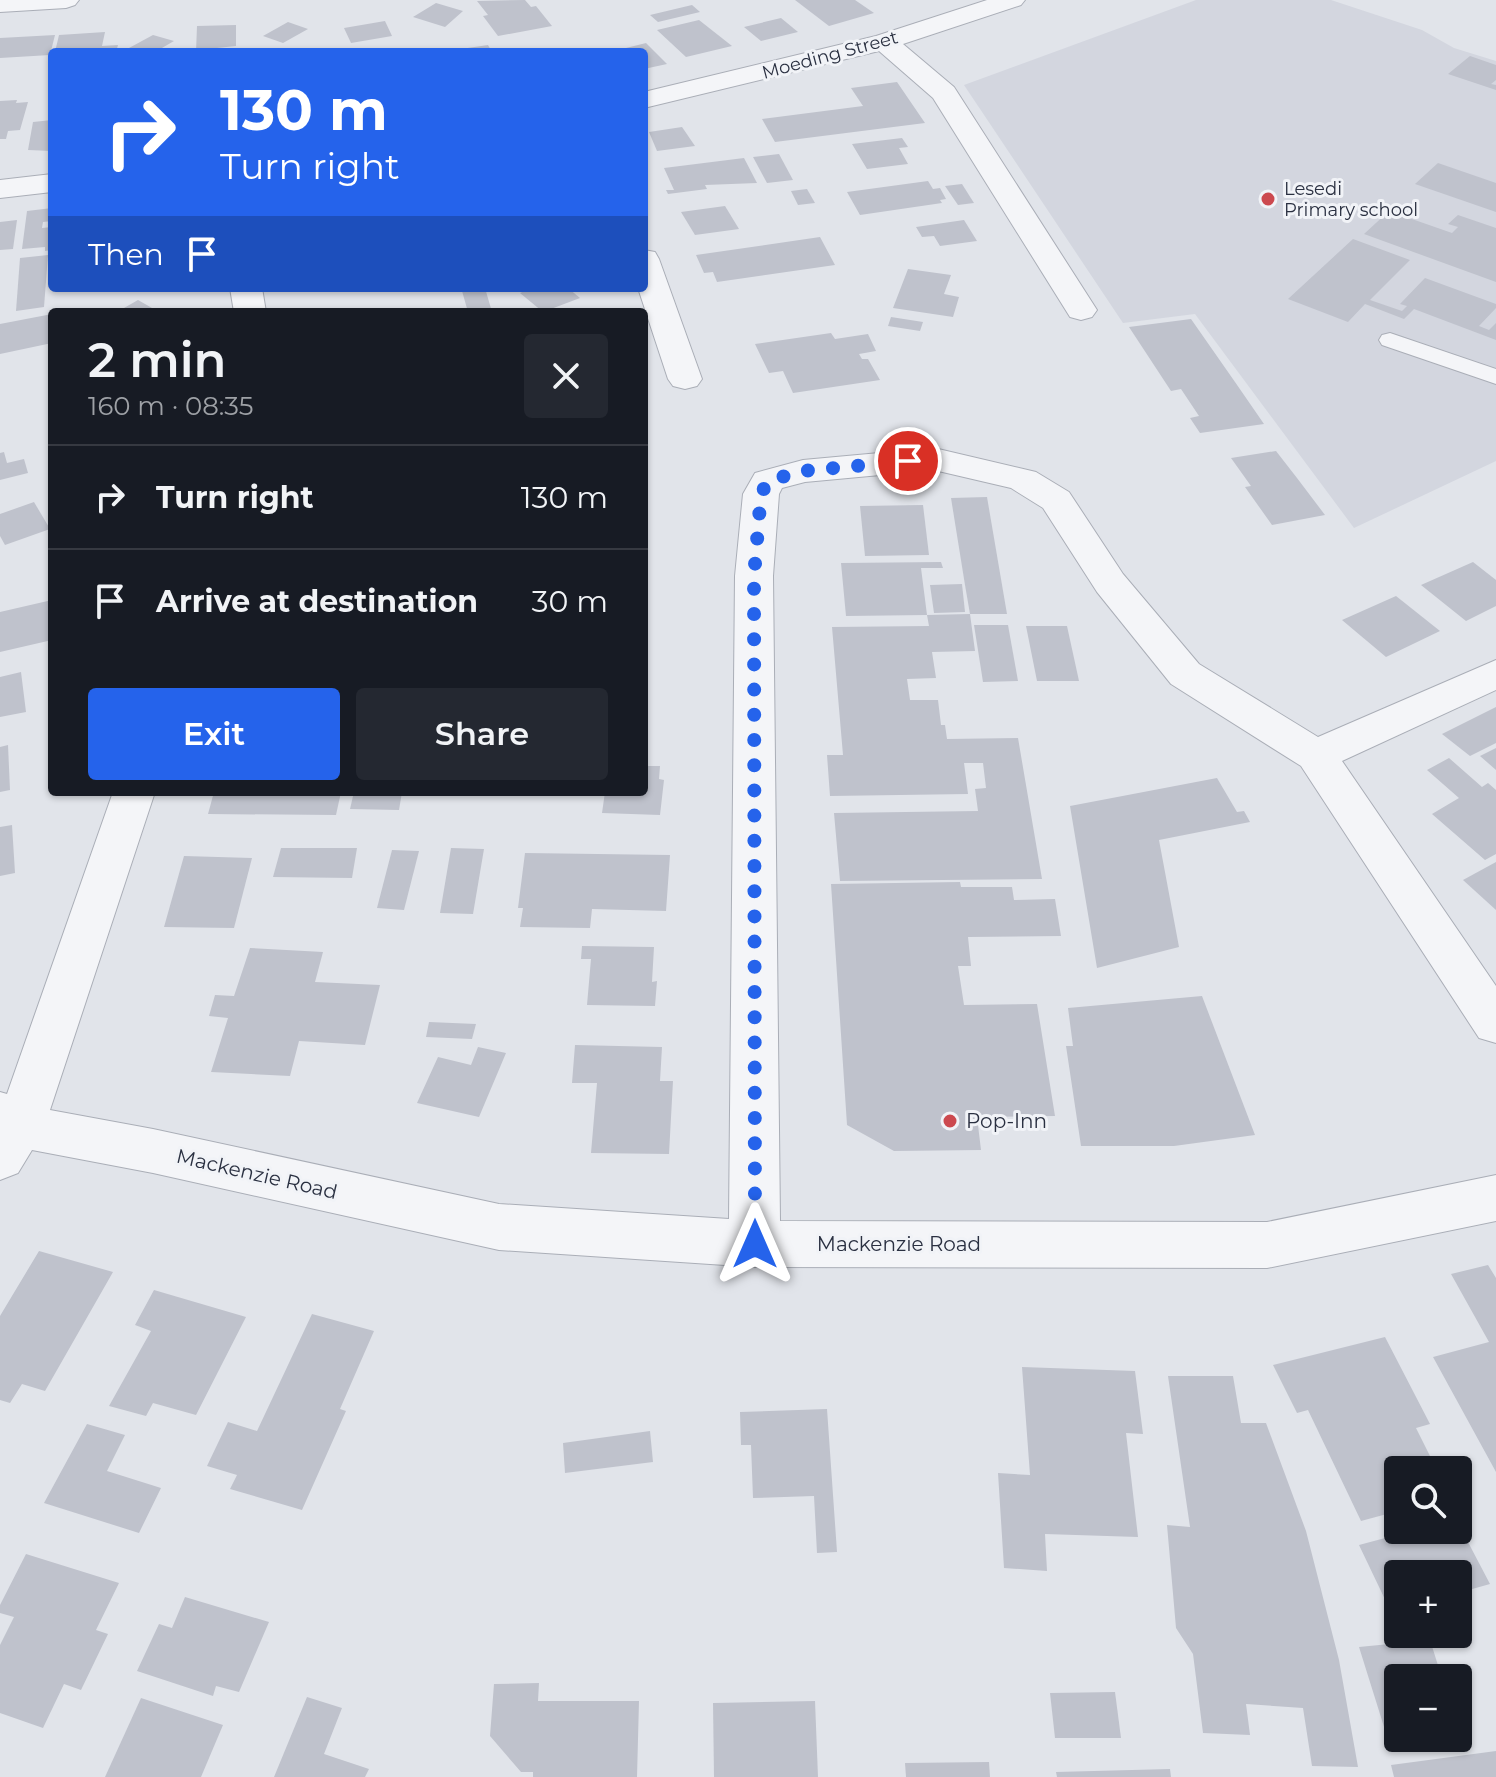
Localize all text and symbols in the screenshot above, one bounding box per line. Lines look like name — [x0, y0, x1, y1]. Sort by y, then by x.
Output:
street label: Moeding Street — [760, 26, 900, 84]
text: 130 m — [220, 76, 388, 144]
icon: right — [88, 80, 192, 184]
text: Turn right — [220, 144, 400, 188]
place label: Lesedi Primary school — [1284, 178, 1418, 221]
marker: Lesedi Primary school — [1259, 190, 1277, 208]
icon: arrive — [180, 232, 224, 276]
text: Then — [88, 236, 164, 273]
text: 2 min — [88, 331, 226, 389]
button: close — [524, 334, 608, 418]
text: 160 m · 08:35 — [88, 390, 253, 422]
pin — [874, 427, 942, 495]
icon: arrive — [886, 439, 930, 483]
icon: right — [88, 475, 132, 519]
text: Turn right — [156, 479, 313, 516]
text: 130 m — [521, 479, 608, 516]
icon: arrive — [88, 579, 132, 623]
text: Arrive at destination — [156, 583, 478, 620]
text: 30 m — [532, 583, 608, 620]
button: Exit — [88, 688, 340, 780]
button: Share — [356, 688, 608, 780]
place label: Pop-Inn — [966, 1109, 1047, 1133]
marker: Pop-Inn — [941, 1112, 959, 1130]
street label: Mackenzie Road — [174, 1144, 340, 1204]
position arrow — [713, 1202, 797, 1286]
street label: Mackenzie Road — [817, 1232, 981, 1256]
map controls — [1384, 1456, 1472, 1752]
button: search — [1384, 1456, 1472, 1544]
button: + — [1384, 1560, 1472, 1648]
button: − — [1384, 1664, 1472, 1752]

